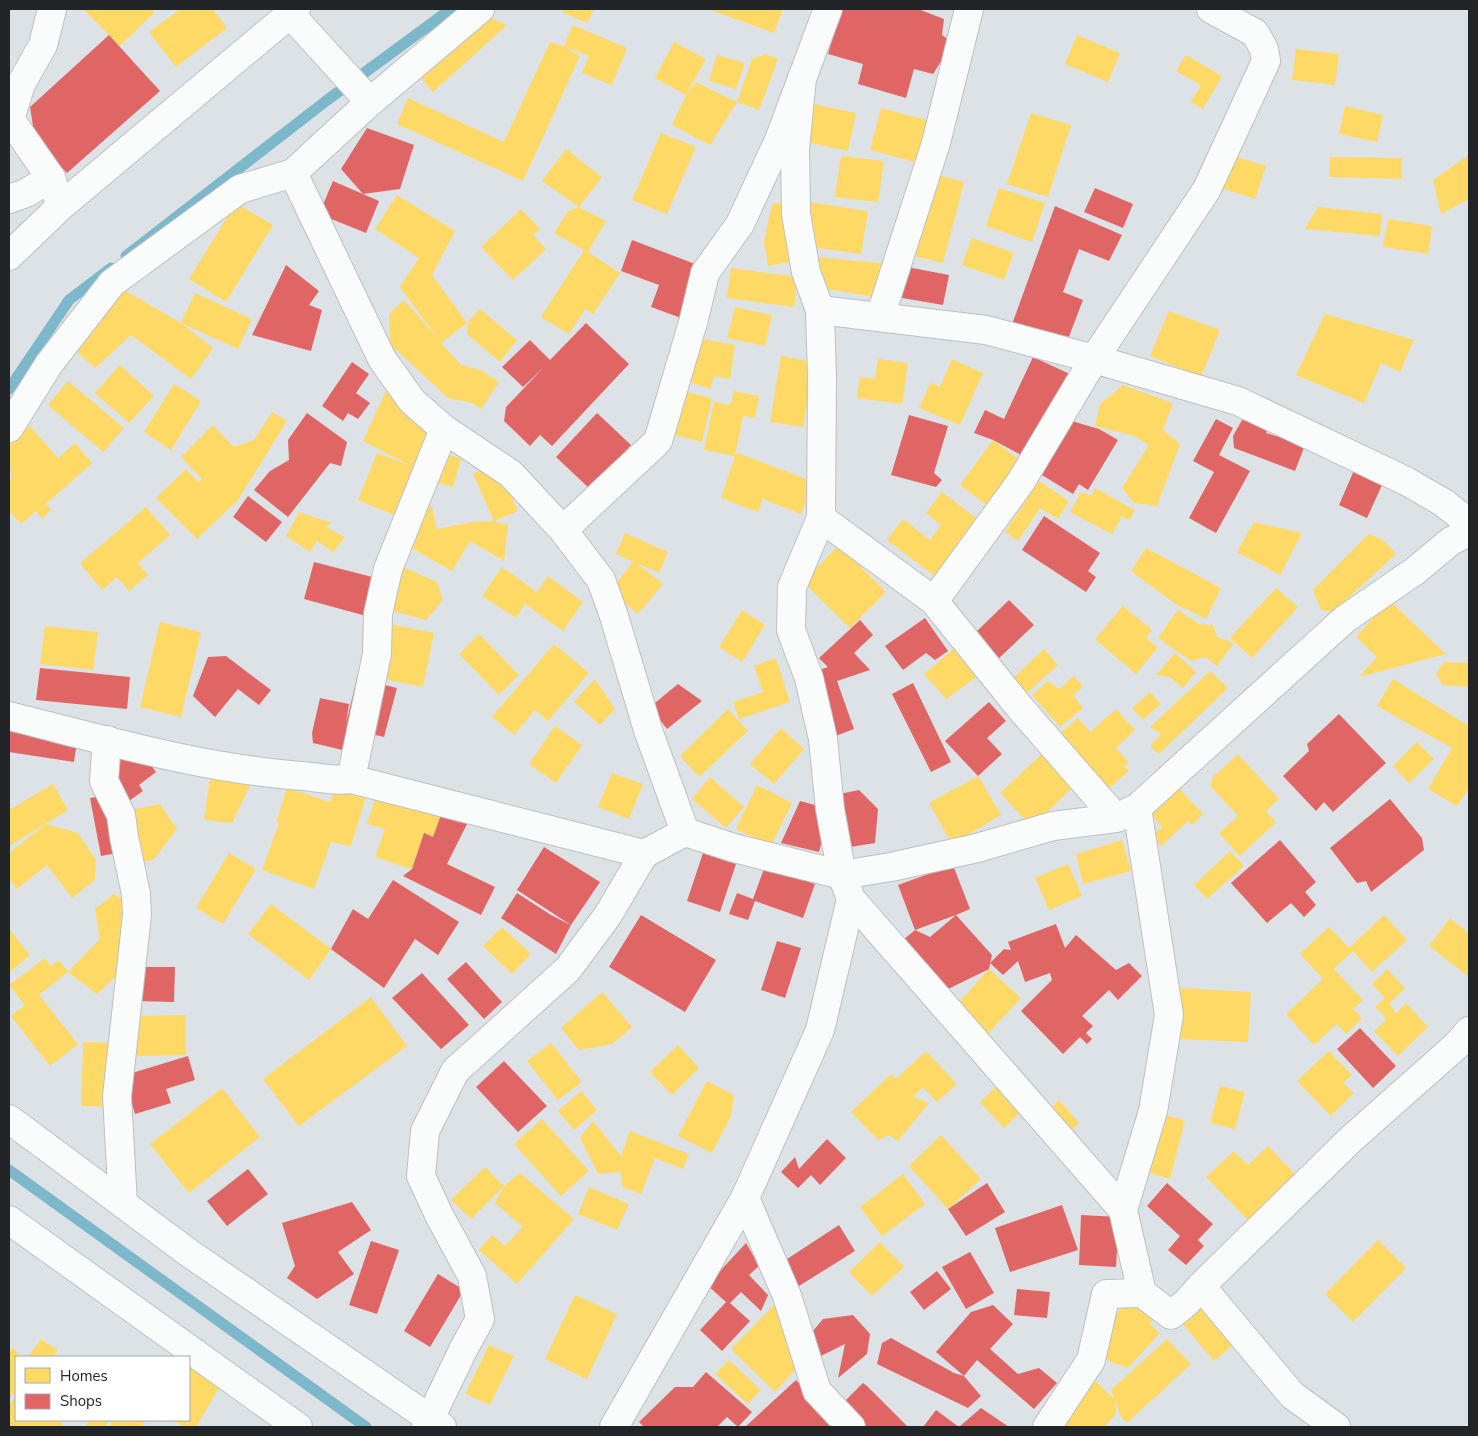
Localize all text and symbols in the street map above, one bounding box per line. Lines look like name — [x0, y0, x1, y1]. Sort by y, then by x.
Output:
legend — [15, 1356, 190, 1421]
text: Homes — [60, 1366, 108, 1386]
text: Shops — [60, 1391, 102, 1411]

